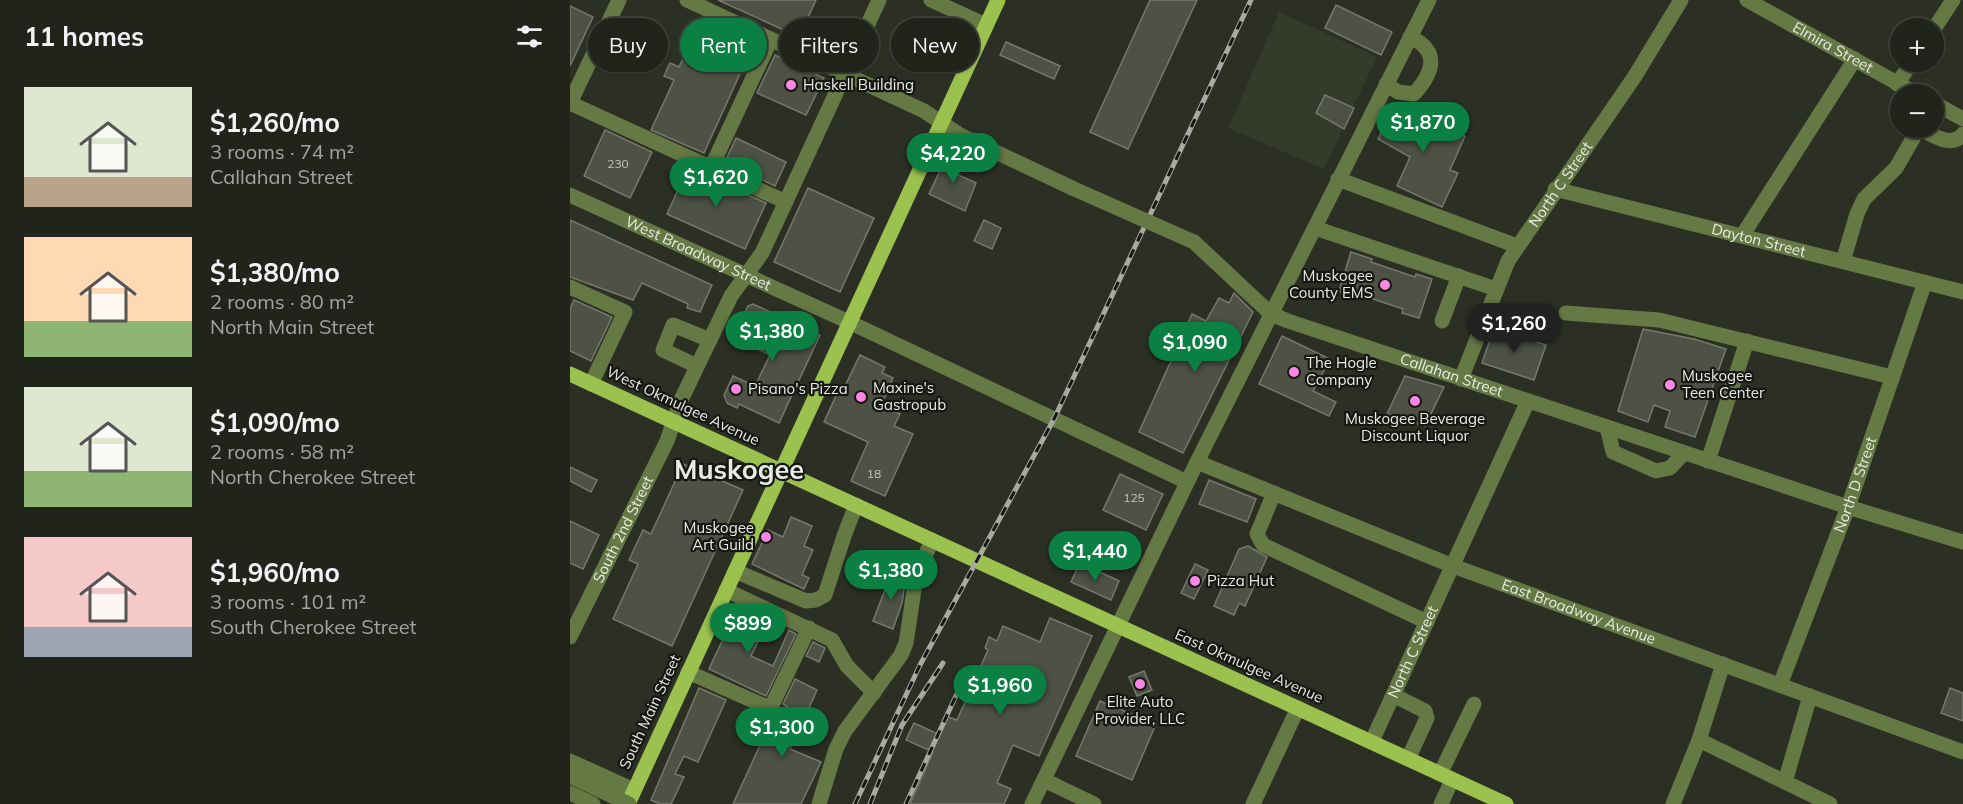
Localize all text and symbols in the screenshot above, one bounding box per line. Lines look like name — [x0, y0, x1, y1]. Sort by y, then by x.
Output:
street label: Elmira Street — [1789, 17, 1877, 77]
chip: Buy — [588, 18, 668, 72]
chip: Rent — [680, 18, 767, 72]
chip: Filters — [779, 18, 879, 72]
chip: New — [891, 18, 979, 72]
map controls — [1890, 18, 1944, 138]
button: + — [1890, 18, 1944, 72]
text: 11 homes — [24, 20, 144, 53]
icon: filters — [513, 20, 546, 53]
place label: Haskell Building — [803, 75, 914, 94]
marker: Haskell Building — [784, 78, 798, 92]
button: − — [1890, 84, 1944, 138]
pin: $1,870 — [1374, 102, 1472, 153]
text: $1,260/mo — [210, 106, 340, 139]
text: $1,870 — [1391, 109, 1455, 134]
icon: home — [72, 111, 144, 183]
pin: $4,220 — [904, 133, 1002, 184]
street label: North C Street — [1524, 138, 1596, 230]
text: 3 rooms · 74 m² — [210, 139, 354, 164]
text: $4,220 — [921, 140, 985, 165]
house number: 230 — [607, 156, 629, 171]
pin: $1,620 — [667, 157, 765, 208]
text: Callahan Street — [210, 164, 353, 189]
text: $1,620 — [684, 164, 748, 189]
street label: West Broadway Street — [623, 212, 774, 294]
street label: Dayton Street — [1710, 219, 1808, 261]
text: $1,380/mo — [210, 256, 340, 289]
icon: home — [72, 261, 144, 333]
place label: Muskogee County EMS — [1289, 266, 1373, 302]
marker: Muskogee County EMS — [1378, 278, 1392, 292]
text: 2 rooms · 80 m² — [210, 289, 354, 314]
pin: $1,260 — [1465, 303, 1563, 354]
text: $1,260 — [1482, 310, 1546, 335]
pin: $1,380 — [723, 311, 821, 362]
text: North Main Street — [210, 314, 374, 339]
text: $1,380 — [740, 318, 804, 343]
pin: $1,090 — [1146, 322, 1244, 373]
text: $1,090 — [1163, 329, 1227, 354]
street label: Callahan Street — [1398, 349, 1505, 401]
place label: The Hogle Company — [1306, 353, 1377, 389]
street label: West Okmulgee Avenue — [604, 362, 763, 449]
marker: The Hogle Company — [1287, 365, 1301, 379]
place label: Muskogee Teen Center — [1682, 366, 1765, 402]
place label: Maxine's Gastropub — [873, 378, 946, 414]
marker: Muskogee Teen Center — [1663, 378, 1677, 392]
place label: Pisano's Pizza — [748, 379, 848, 398]
marker: Pisano's Pizza — [729, 382, 743, 396]
marker: Maxine's Gastropub — [854, 390, 868, 404]
marker: Muskogee Beverage Discount Liquor — [1408, 394, 1422, 408]
text: $1,090/mo — [210, 406, 340, 439]
place label: Muskogee Beverage Discount Liquor — [1345, 409, 1485, 445]
icon: home — [72, 411, 144, 483]
street label: North D Street — [1829, 434, 1880, 535]
text: 2 rooms · 58 m² — [210, 439, 354, 464]
district label: Muskogee — [674, 452, 804, 486]
text: North Cherokee Street — [210, 464, 415, 489]
house number: 18 — [867, 466, 881, 481]
street label: South 2nd Street — [588, 473, 657, 586]
house number: 125 — [1123, 490, 1145, 505]
place label: Muskogee Art Guild — [684, 518, 754, 554]
marker: Muskogee Art Guild — [759, 530, 773, 544]
pin: $1,440 — [1046, 531, 1144, 582]
text: $1,440 — [1063, 538, 1127, 563]
pin: $1,380 — [842, 550, 940, 601]
text: $1,960/mo — [210, 556, 340, 589]
text: $1,380 — [859, 557, 923, 582]
icon: home — [72, 561, 144, 633]
place label: Pizza Hut — [1207, 571, 1274, 590]
marker: Pizza Hut — [1188, 574, 1202, 588]
street label: East Broadway Avenue — [1499, 575, 1658, 648]
text: 3 rooms · 101 m² — [210, 589, 366, 614]
pin: $899 — [712, 603, 784, 654]
street label: North C Street — [1383, 603, 1442, 701]
text: $899 — [724, 610, 772, 635]
text: South Cherokee Street — [210, 614, 417, 639]
street label: East Okmulgee Avenue — [1172, 624, 1326, 707]
street label: South Main Street — [615, 652, 684, 772]
pin: $1,960 — [951, 665, 1049, 716]
text: $1,960 — [968, 672, 1032, 697]
marker: Elite Auto Provider, LLC — [1133, 677, 1147, 691]
place label: Elite Auto Provider, LLC — [1095, 692, 1185, 728]
pin: $1,300 — [733, 707, 831, 758]
text: $1,300 — [750, 714, 814, 739]

